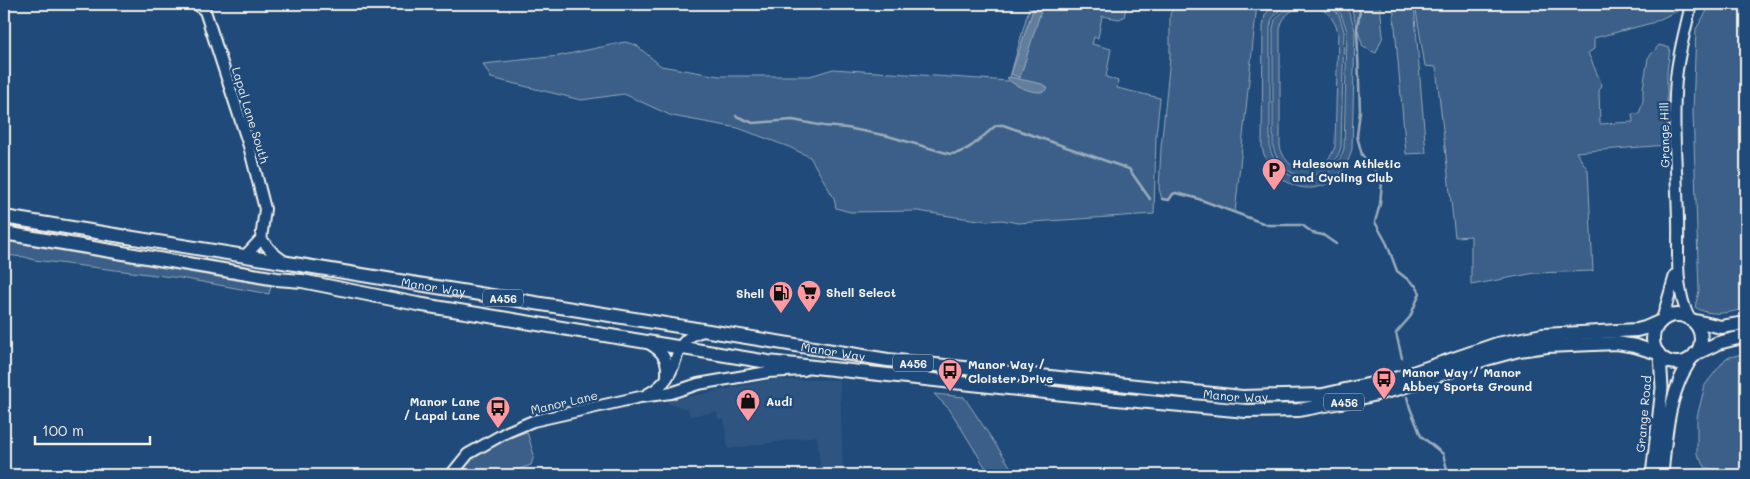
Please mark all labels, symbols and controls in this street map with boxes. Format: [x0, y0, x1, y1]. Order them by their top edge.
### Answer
street label: Lapal Lane South [229, 65, 273, 165]
street label: Grange Hill [1655, 102, 1673, 168]
place label: Halesown Athletic and Cycling Club [1292, 155, 1401, 185]
parking icon: Halesown Athletic and Cycling Club [1261, 157, 1287, 191]
street label: Manor Way [400, 273, 467, 300]
supermarket icon: Shell Select [796, 279, 822, 313]
fuel station icon: Shell [768, 280, 794, 314]
place label: Shell Select [826, 284, 896, 300]
place label: Shell [736, 285, 764, 301]
road number: A456 [483, 290, 523, 306]
street label: Manor Way [800, 338, 867, 364]
road number: A456 [893, 354, 933, 372]
place label: Manor Way / Cloister Drive [968, 356, 1053, 386]
bus stop icon: Manor Way / Cloister Drive [937, 358, 963, 392]
place label: Manor Way / Manor Abbey Sports Ground [1402, 364, 1532, 394]
bus stop icon: Manor Way / Manor Abbey Sports Ground [1371, 366, 1397, 400]
street label: Grange Road [1632, 374, 1654, 453]
street label: Manor Way [1202, 385, 1268, 405]
street label: Manor Lane [529, 386, 599, 418]
shop icon: Audi [735, 388, 761, 422]
place label: Manor Lane / Lapal Lane [403, 393, 480, 423]
place label: Audi [766, 393, 793, 409]
road number: A456 [1324, 394, 1364, 411]
bus stop icon: Manor Lane / Lapal Lane [485, 395, 511, 429]
scale bar [35, 414, 150, 446]
text: 100 m [42, 420, 84, 440]

